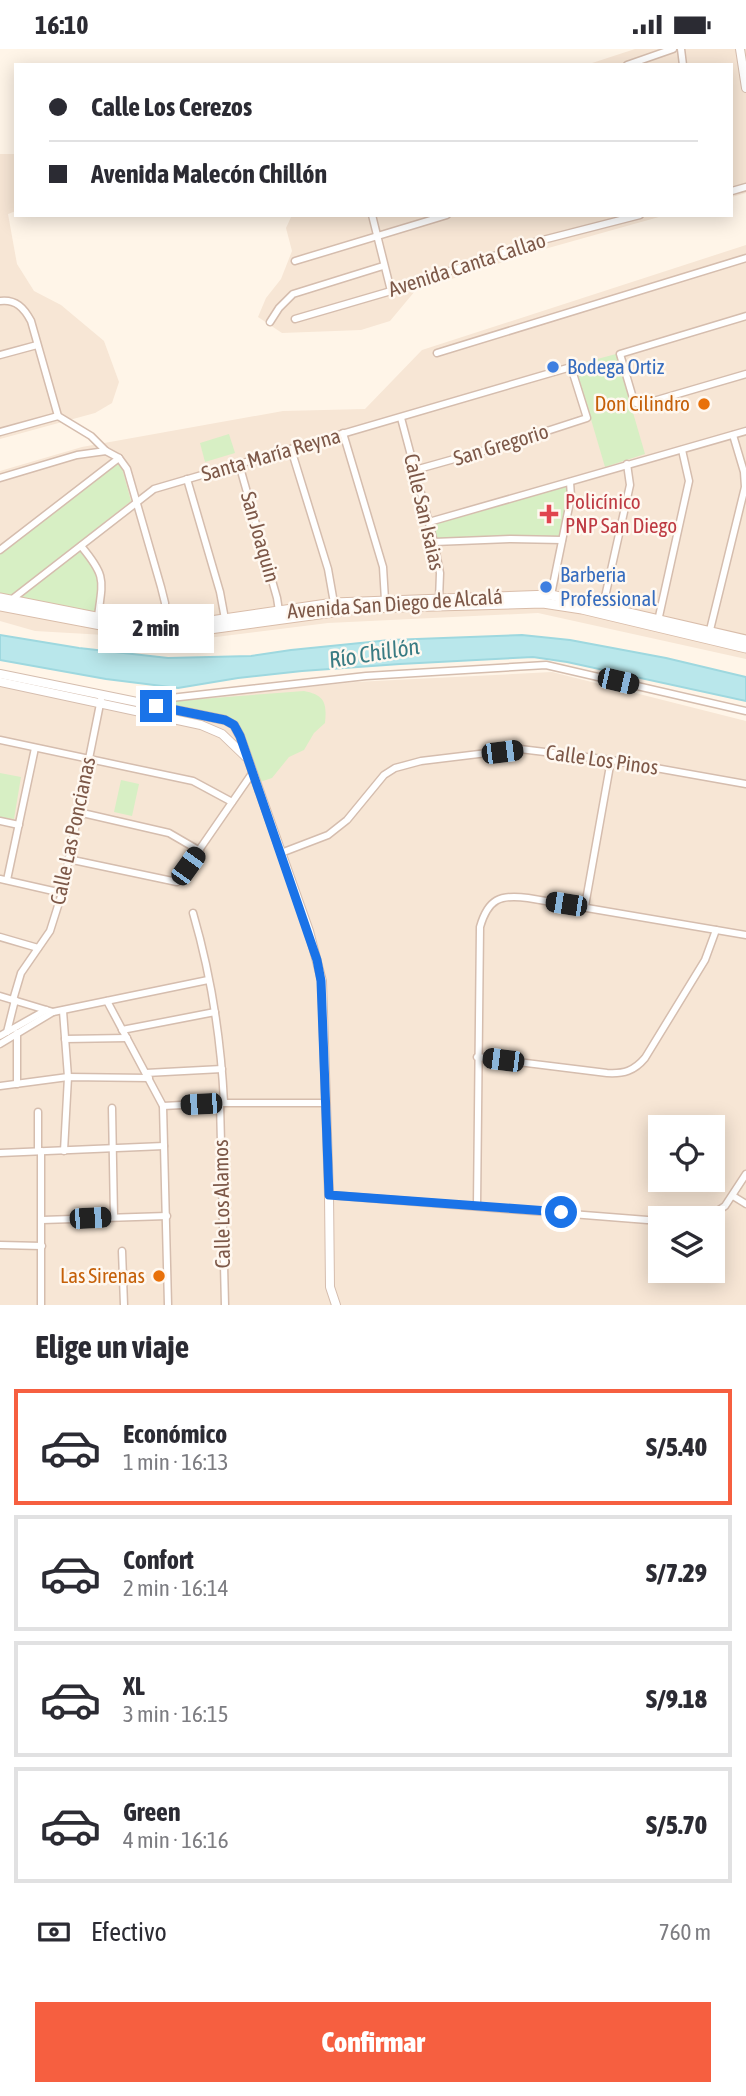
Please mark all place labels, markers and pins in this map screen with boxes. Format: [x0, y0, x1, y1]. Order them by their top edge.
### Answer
place label: Bodega Ortiz [567, 354, 665, 378]
marker: Bodega Ortiz [545, 359, 561, 375]
place label: Don Cilindro [594, 391, 690, 415]
marker: Don Cilindro [696, 396, 712, 412]
place label: Policínico PNP San Diego [565, 489, 677, 537]
marker: Policínico PNP San Diego [539, 504, 559, 524]
place label: Barberia Professional [560, 562, 657, 610]
marker: Barberia Professional [538, 579, 554, 595]
place label: Las Sirenas [60, 1263, 145, 1287]
marker: Las Sirenas [151, 1268, 167, 1284]

